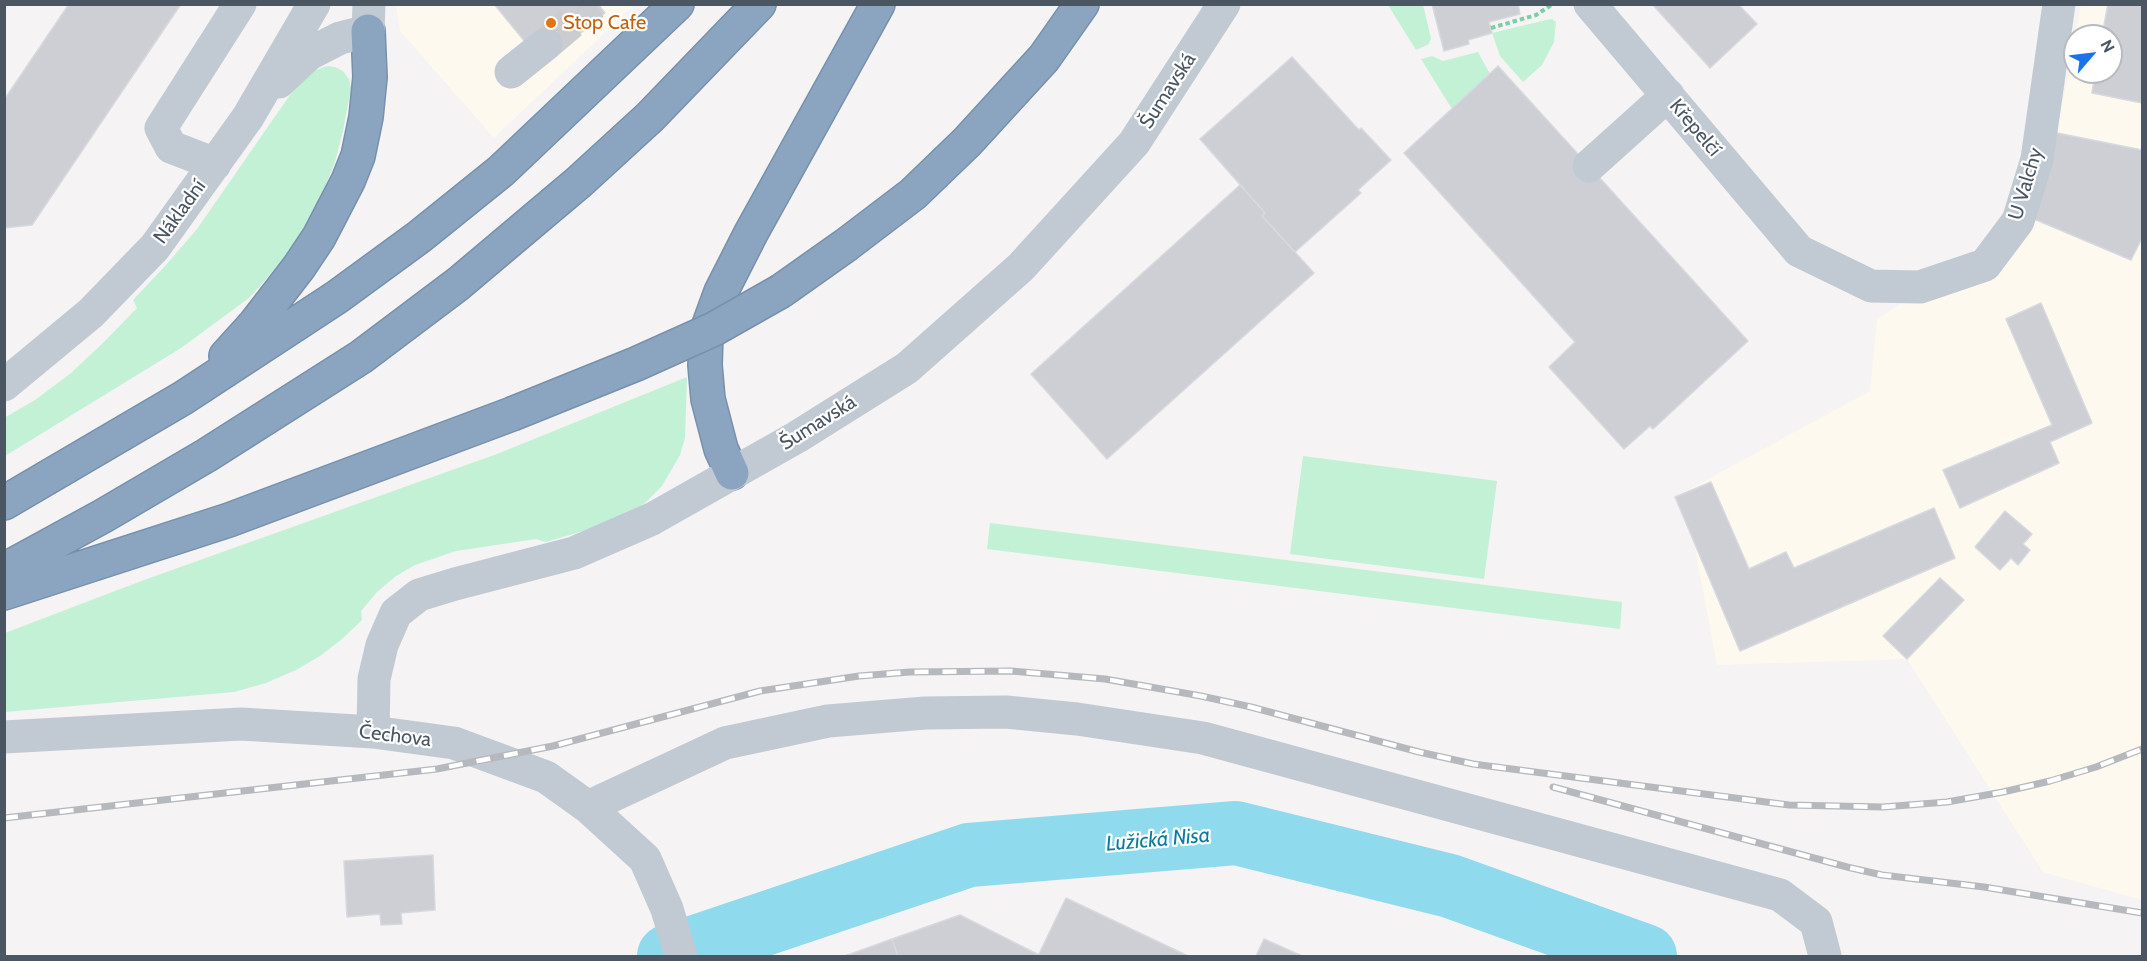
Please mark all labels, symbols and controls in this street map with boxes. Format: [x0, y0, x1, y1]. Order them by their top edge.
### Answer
place label: Stop Cafe [563, 11, 646, 35]
marker: Stop Cafe [544, 16, 558, 30]
north arrow [2063, 24, 2123, 84]
text: N [2097, 37, 2119, 56]
street label: Šumavská [1135, 49, 1201, 133]
street label: Křepelčí [1664, 95, 1726, 161]
street label: U Valchy [2004, 145, 2048, 223]
street label: Nákladní [149, 175, 211, 249]
street label: Šumavská [775, 390, 861, 456]
street label: Čechova [357, 720, 433, 752]
water label: Lužická Nisa [1105, 823, 1211, 857]

